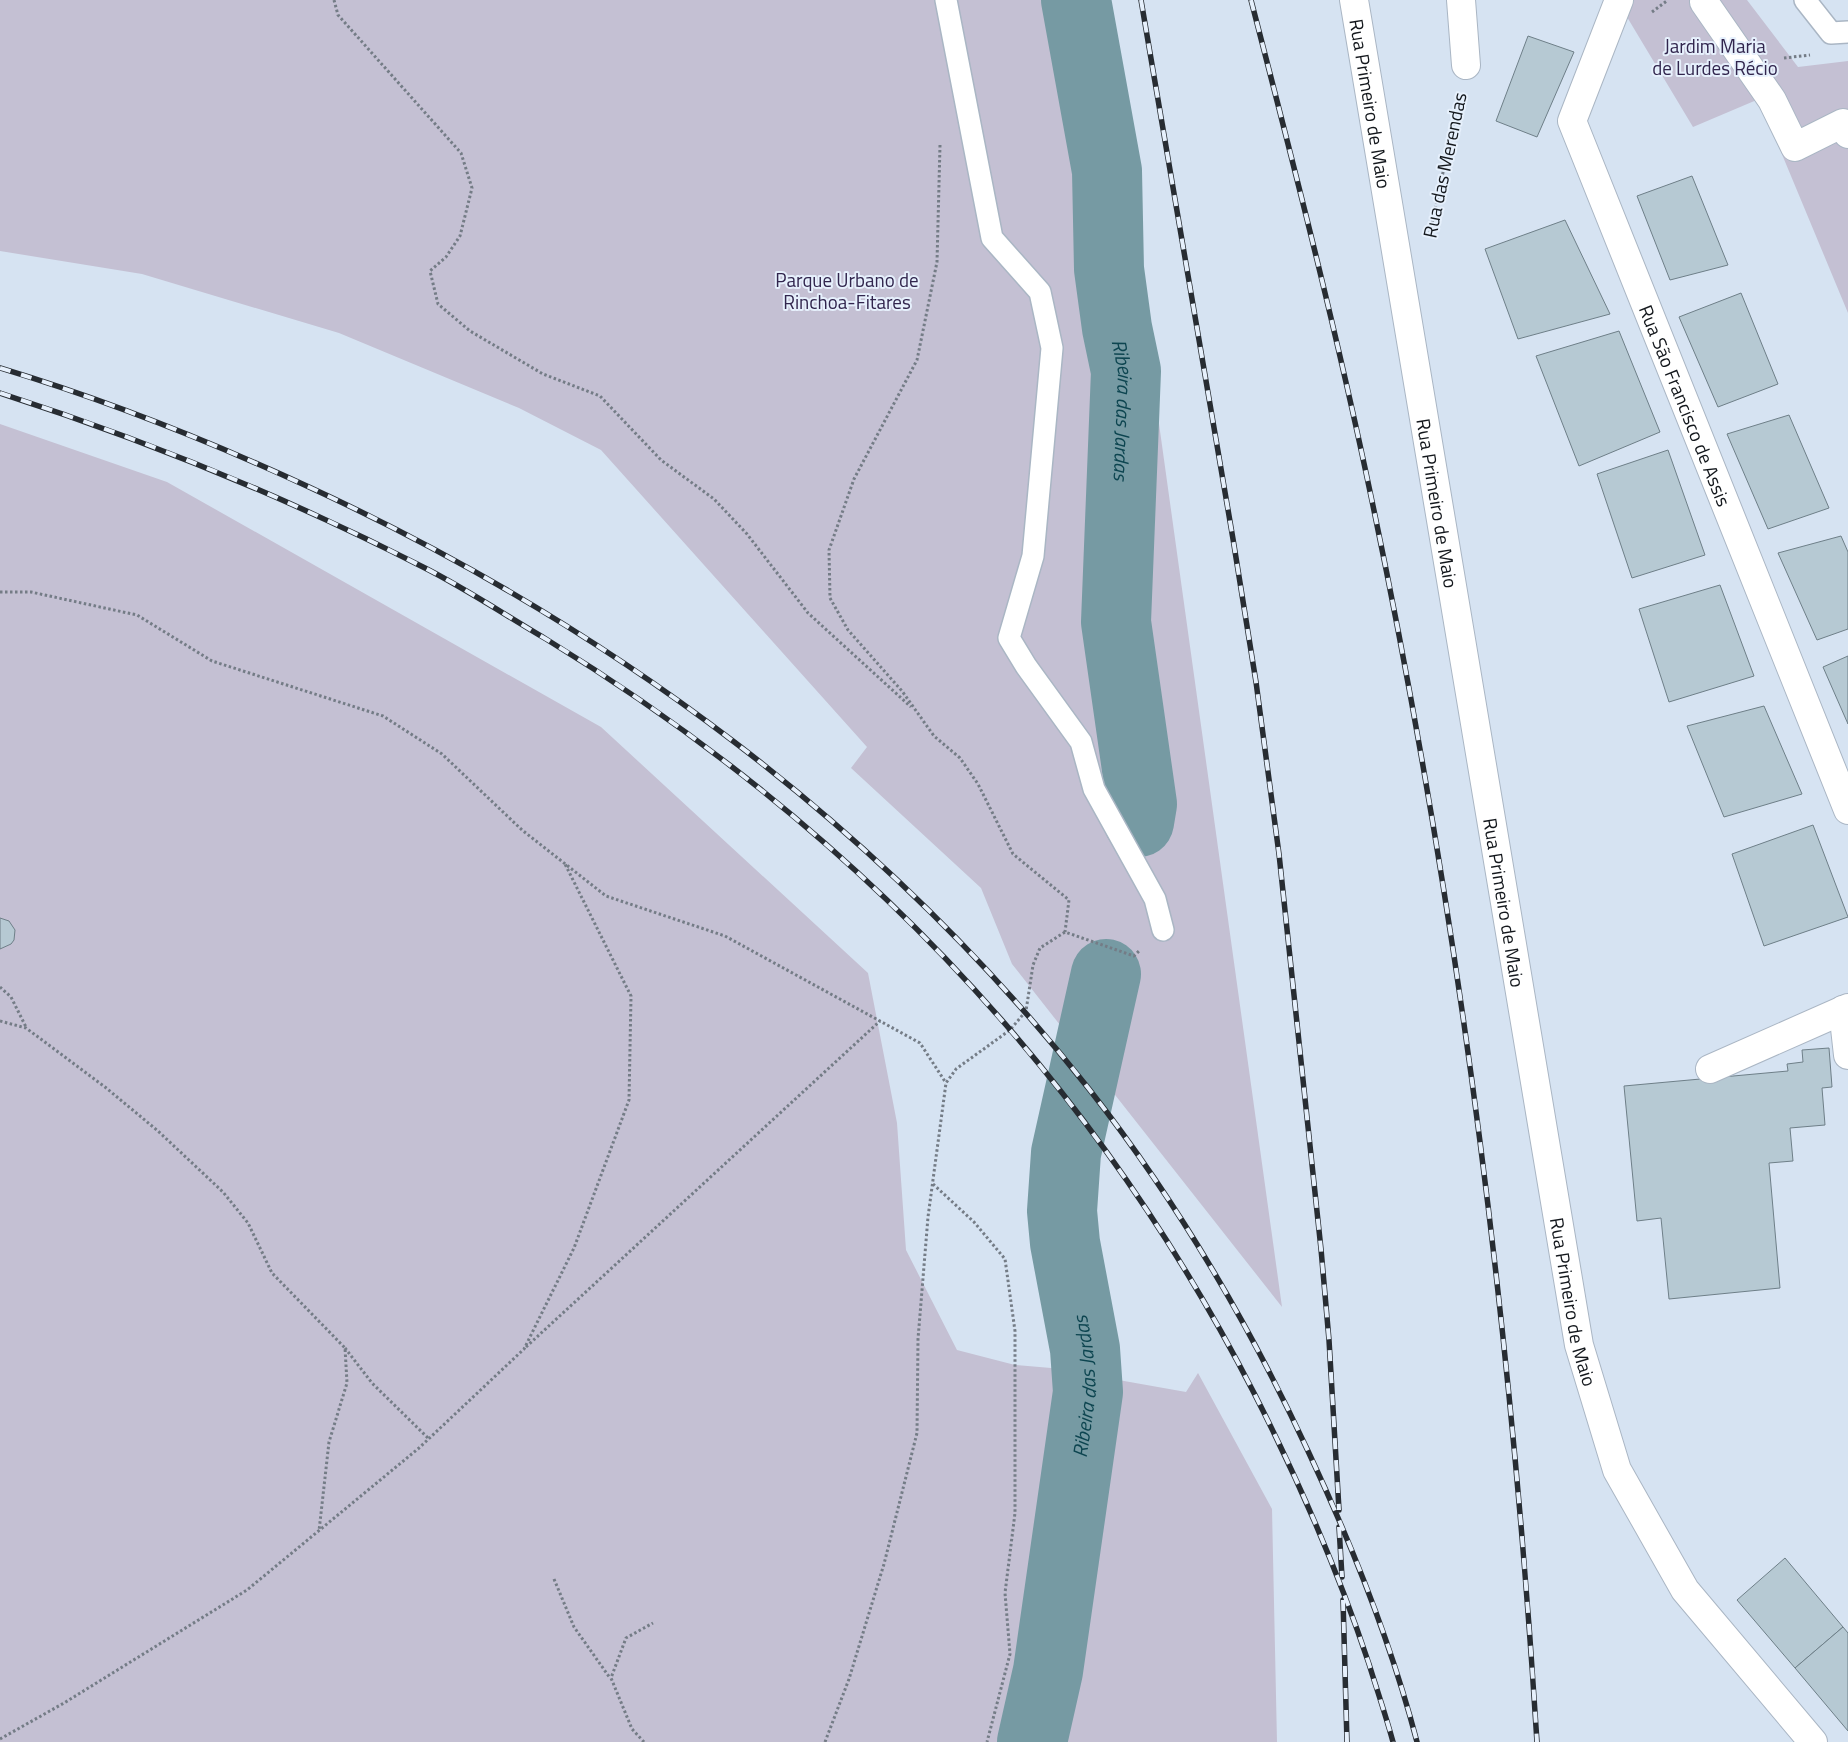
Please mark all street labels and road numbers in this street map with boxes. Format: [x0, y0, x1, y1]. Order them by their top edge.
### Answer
street label: Rua Primeiro de Maio [1343, 17, 1400, 190]
street label: Rua das Merendas [1414, 89, 1474, 240]
street label: Rua São Francisco de Assis [1632, 300, 1739, 511]
street label: Rua Primeiro de Maio [1410, 416, 1467, 590]
street label: Rua Primeiro de Maio [1477, 816, 1533, 989]
street label: Rua Primeiro de Maio [1543, 1215, 1605, 1389]

